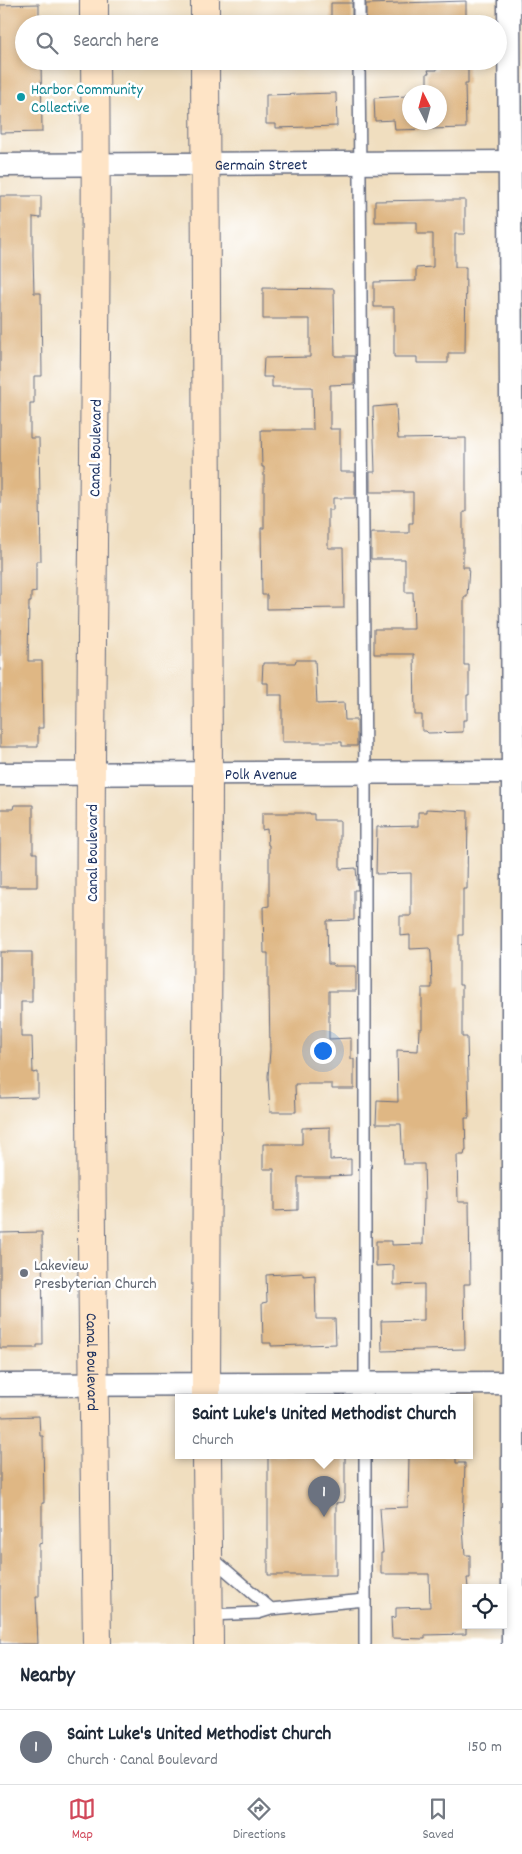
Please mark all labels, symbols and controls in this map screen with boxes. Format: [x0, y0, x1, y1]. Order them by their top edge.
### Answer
search box [15, 15, 507, 70]
icon: search [33, 29, 61, 57]
text: Search here [73, 29, 159, 56]
place label: Harbor Community Collective [31, 79, 143, 120]
north arrow [402, 85, 447, 130]
marker: Harbor Community Collective [15, 91, 27, 103]
street label: Germain Street [215, 154, 307, 178]
street label: Canal Boulevard [84, 399, 109, 497]
street label: Polk Avenue [225, 764, 297, 787]
street label: Canal Boulevard [82, 804, 105, 902]
your location [310, 1038, 336, 1064]
place label: Lakeview Presbyterian Church [34, 1255, 157, 1296]
marker: Lakeview Presbyterian Church [18, 1267, 30, 1279]
street label: Canal Boulevard [79, 1313, 103, 1411]
popup [175, 1394, 473, 1459]
text: Saint Luke's United Methodist Church [192, 1402, 456, 1429]
text: Church [192, 1429, 234, 1452]
pin: 1 [308, 1476, 340, 1517]
map controls [462, 1584, 507, 1629]
button: locate [462, 1584, 507, 1629]
text: Nearby [20, 1662, 75, 1692]
text: Saint Luke's United Methodist Church [67, 1722, 331, 1749]
text: 1 [34, 1736, 38, 1759]
text: 150 m [468, 1736, 502, 1759]
text: Church · Canal Boulevard [67, 1749, 218, 1772]
tab: Map [68, 1795, 96, 1845]
tab: Directions [233, 1795, 286, 1845]
tab: Saved [422, 1795, 454, 1845]

